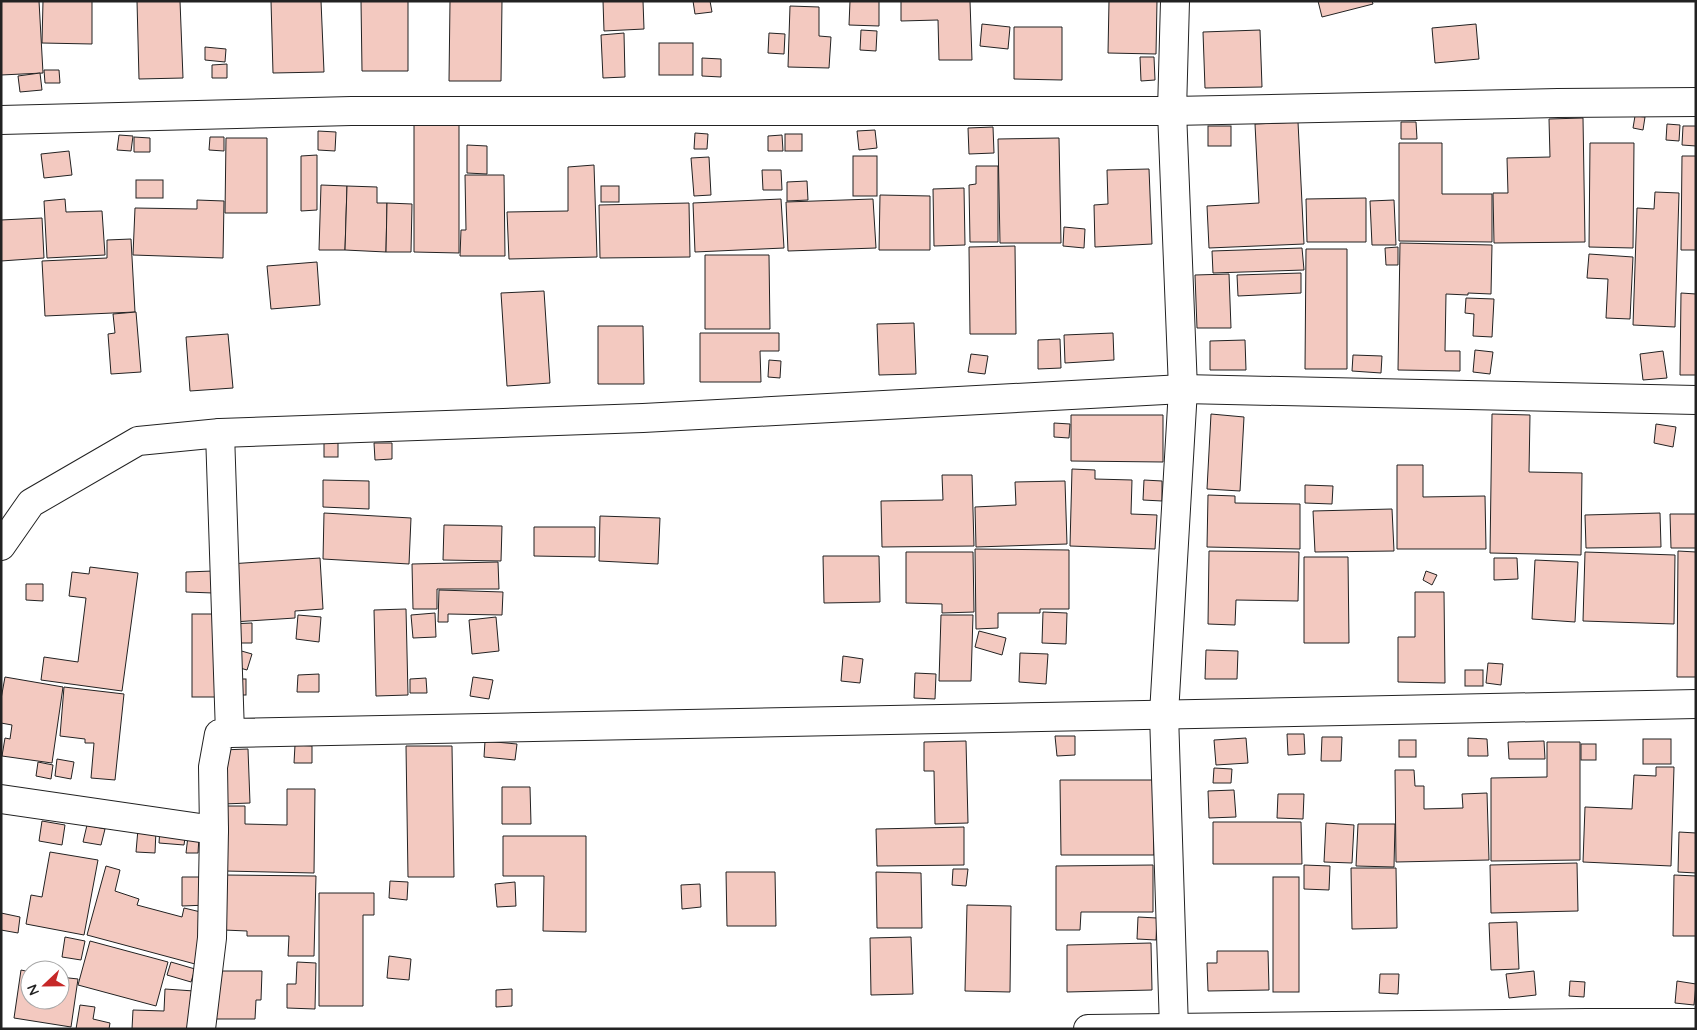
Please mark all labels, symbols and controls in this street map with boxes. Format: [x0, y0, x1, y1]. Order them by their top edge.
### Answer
north arrow [20, 960, 70, 1010]
text: N [23, 982, 43, 998]

